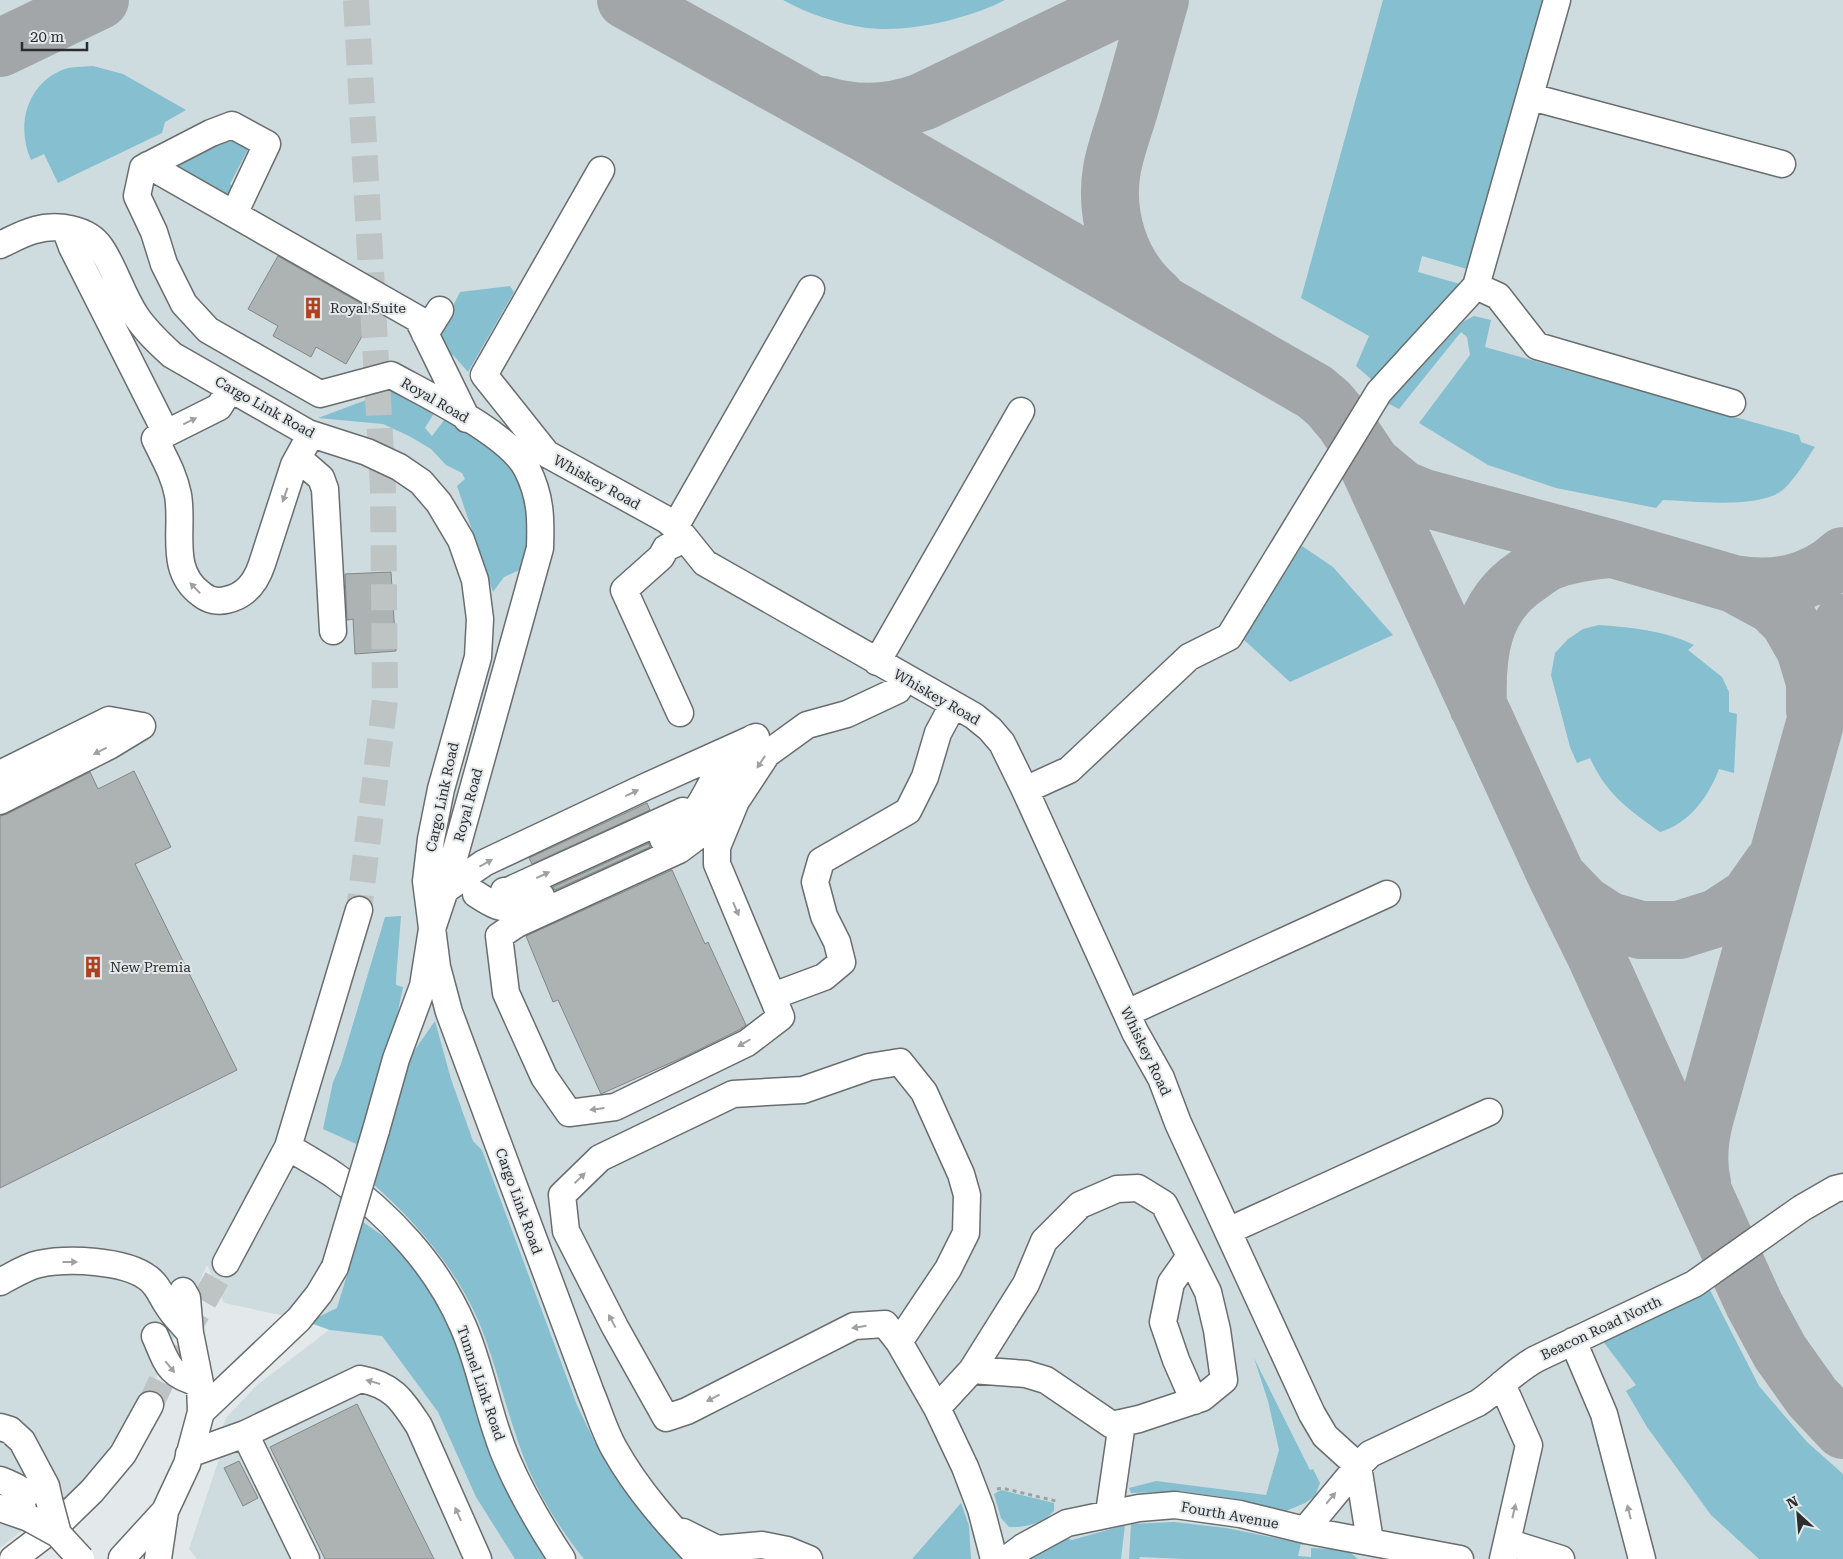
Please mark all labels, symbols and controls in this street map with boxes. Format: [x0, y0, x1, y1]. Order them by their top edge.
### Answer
scale bar [22, 20, 88, 52]
text: 20 m [30, 28, 65, 46]
building icon: Royal Suite [300, 295, 326, 321]
place label: Royal Suite [330, 300, 406, 316]
street label: Cargo Link Road [212, 373, 318, 441]
street label: Royal Road [398, 374, 472, 426]
one-way arrow [183, 417, 197, 425]
street label: Whiskey Road [551, 452, 643, 512]
one-way arrow [281, 488, 289, 503]
one-way arrow [189, 582, 201, 594]
street label: Whiskey Road [891, 666, 983, 728]
street label: Cargo Link Road [423, 741, 461, 853]
one-way arrow [93, 747, 107, 755]
one-way arrow [757, 755, 766, 769]
street label: Royal Road [450, 766, 486, 844]
one-way arrow [625, 788, 639, 796]
one-way arrow [479, 858, 492, 867]
one-way arrow [536, 871, 550, 879]
one-way arrow [733, 902, 741, 916]
building icon: New Premia [80, 954, 106, 980]
place label: New Premia [110, 959, 191, 975]
street label: Whiskey Road [1118, 1004, 1174, 1098]
one-way arrow [738, 1039, 751, 1048]
one-way arrow [588, 1105, 604, 1113]
street label: Cargo Link Road [492, 1146, 546, 1256]
one-way arrow [574, 1172, 586, 1184]
one-way arrow [62, 1258, 78, 1266]
street label: Beacon Road North [1538, 1293, 1664, 1363]
one-way arrow [608, 1314, 616, 1328]
one-way arrow [850, 1323, 866, 1331]
street label: Tunnel Link Road [454, 1324, 508, 1442]
one-way arrow [165, 1361, 175, 1374]
one-way arrow [365, 1378, 380, 1386]
one-way arrow [706, 1394, 721, 1402]
north arrow [1773, 1489, 1823, 1539]
one-way arrow [1326, 1492, 1337, 1505]
text: N [1784, 1493, 1801, 1512]
street label: Fourth Avenue [1180, 1499, 1280, 1532]
one-way arrow [1510, 1504, 1518, 1519]
one-way arrow [1625, 1504, 1633, 1519]
one-way arrow [453, 1507, 461, 1521]

